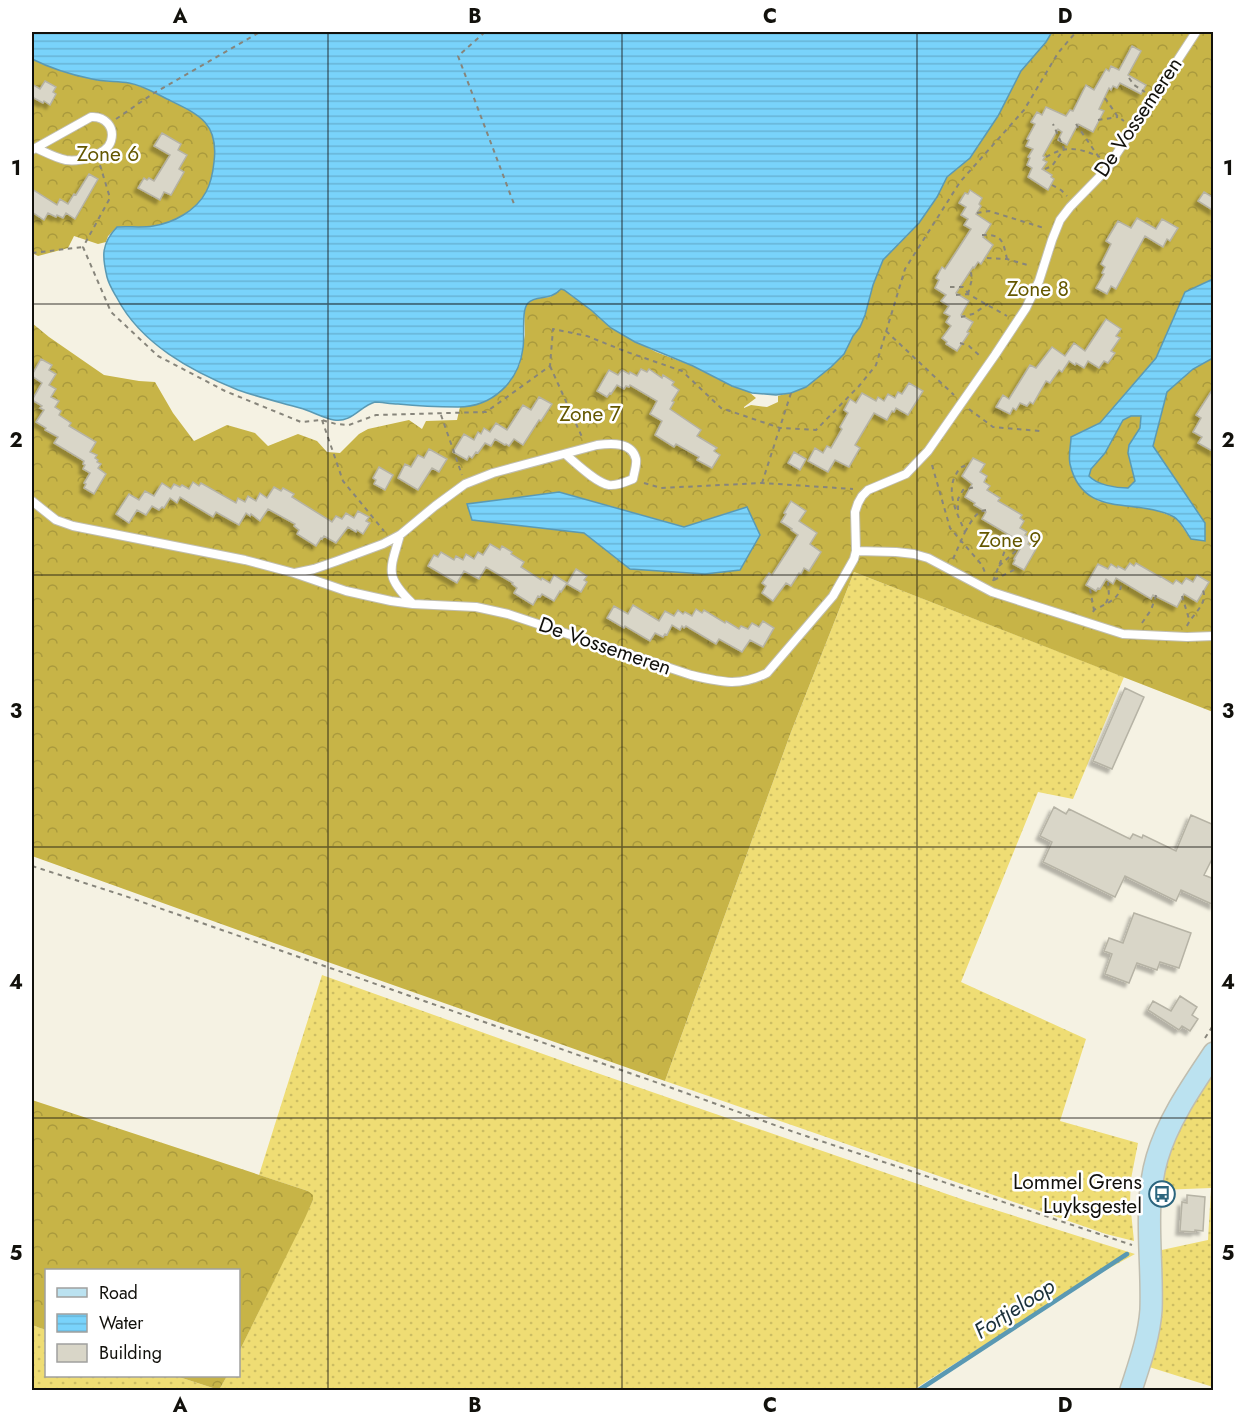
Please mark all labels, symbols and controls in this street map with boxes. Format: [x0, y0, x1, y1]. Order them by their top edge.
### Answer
text: A [172, 2, 188, 31]
text: B [468, 2, 482, 31]
text: C [763, 2, 777, 31]
text: D [1058, 2, 1072, 31]
street label: De Vossemeren [1087, 51, 1189, 183]
park label: Zone 6 [77, 139, 139, 169]
text: 1 [11, 154, 21, 183]
text: 1 [1223, 154, 1233, 183]
park label: Zone 8 [1007, 274, 1069, 304]
park label: Zone 7 [559, 399, 621, 429]
text: 2 [9, 426, 23, 455]
text: 2 [1221, 426, 1235, 455]
park label: Zone 9 [979, 525, 1041, 555]
street label: De Vossemeren [535, 609, 675, 683]
text: 3 [10, 697, 22, 726]
text: 3 [1222, 697, 1234, 726]
text: 4 [9, 968, 23, 997]
text: 4 [1221, 968, 1235, 997]
place label: Lommel Grens Luyksgestel [1013, 1167, 1142, 1221]
bus stop icon: Lommel Grens Luyksgestel [1147, 1179, 1177, 1209]
text: 5 [10, 1239, 23, 1268]
text: 5 [1222, 1239, 1235, 1268]
legend [45, 1269, 240, 1377]
water label: Fortjeloop [967, 1270, 1061, 1346]
text: Road [99, 1280, 138, 1306]
text: Water [99, 1310, 144, 1336]
text: Building [99, 1340, 162, 1366]
text: A [172, 1391, 188, 1420]
text: B [468, 1391, 482, 1420]
text: C [763, 1391, 777, 1420]
text: D [1058, 1391, 1072, 1420]

